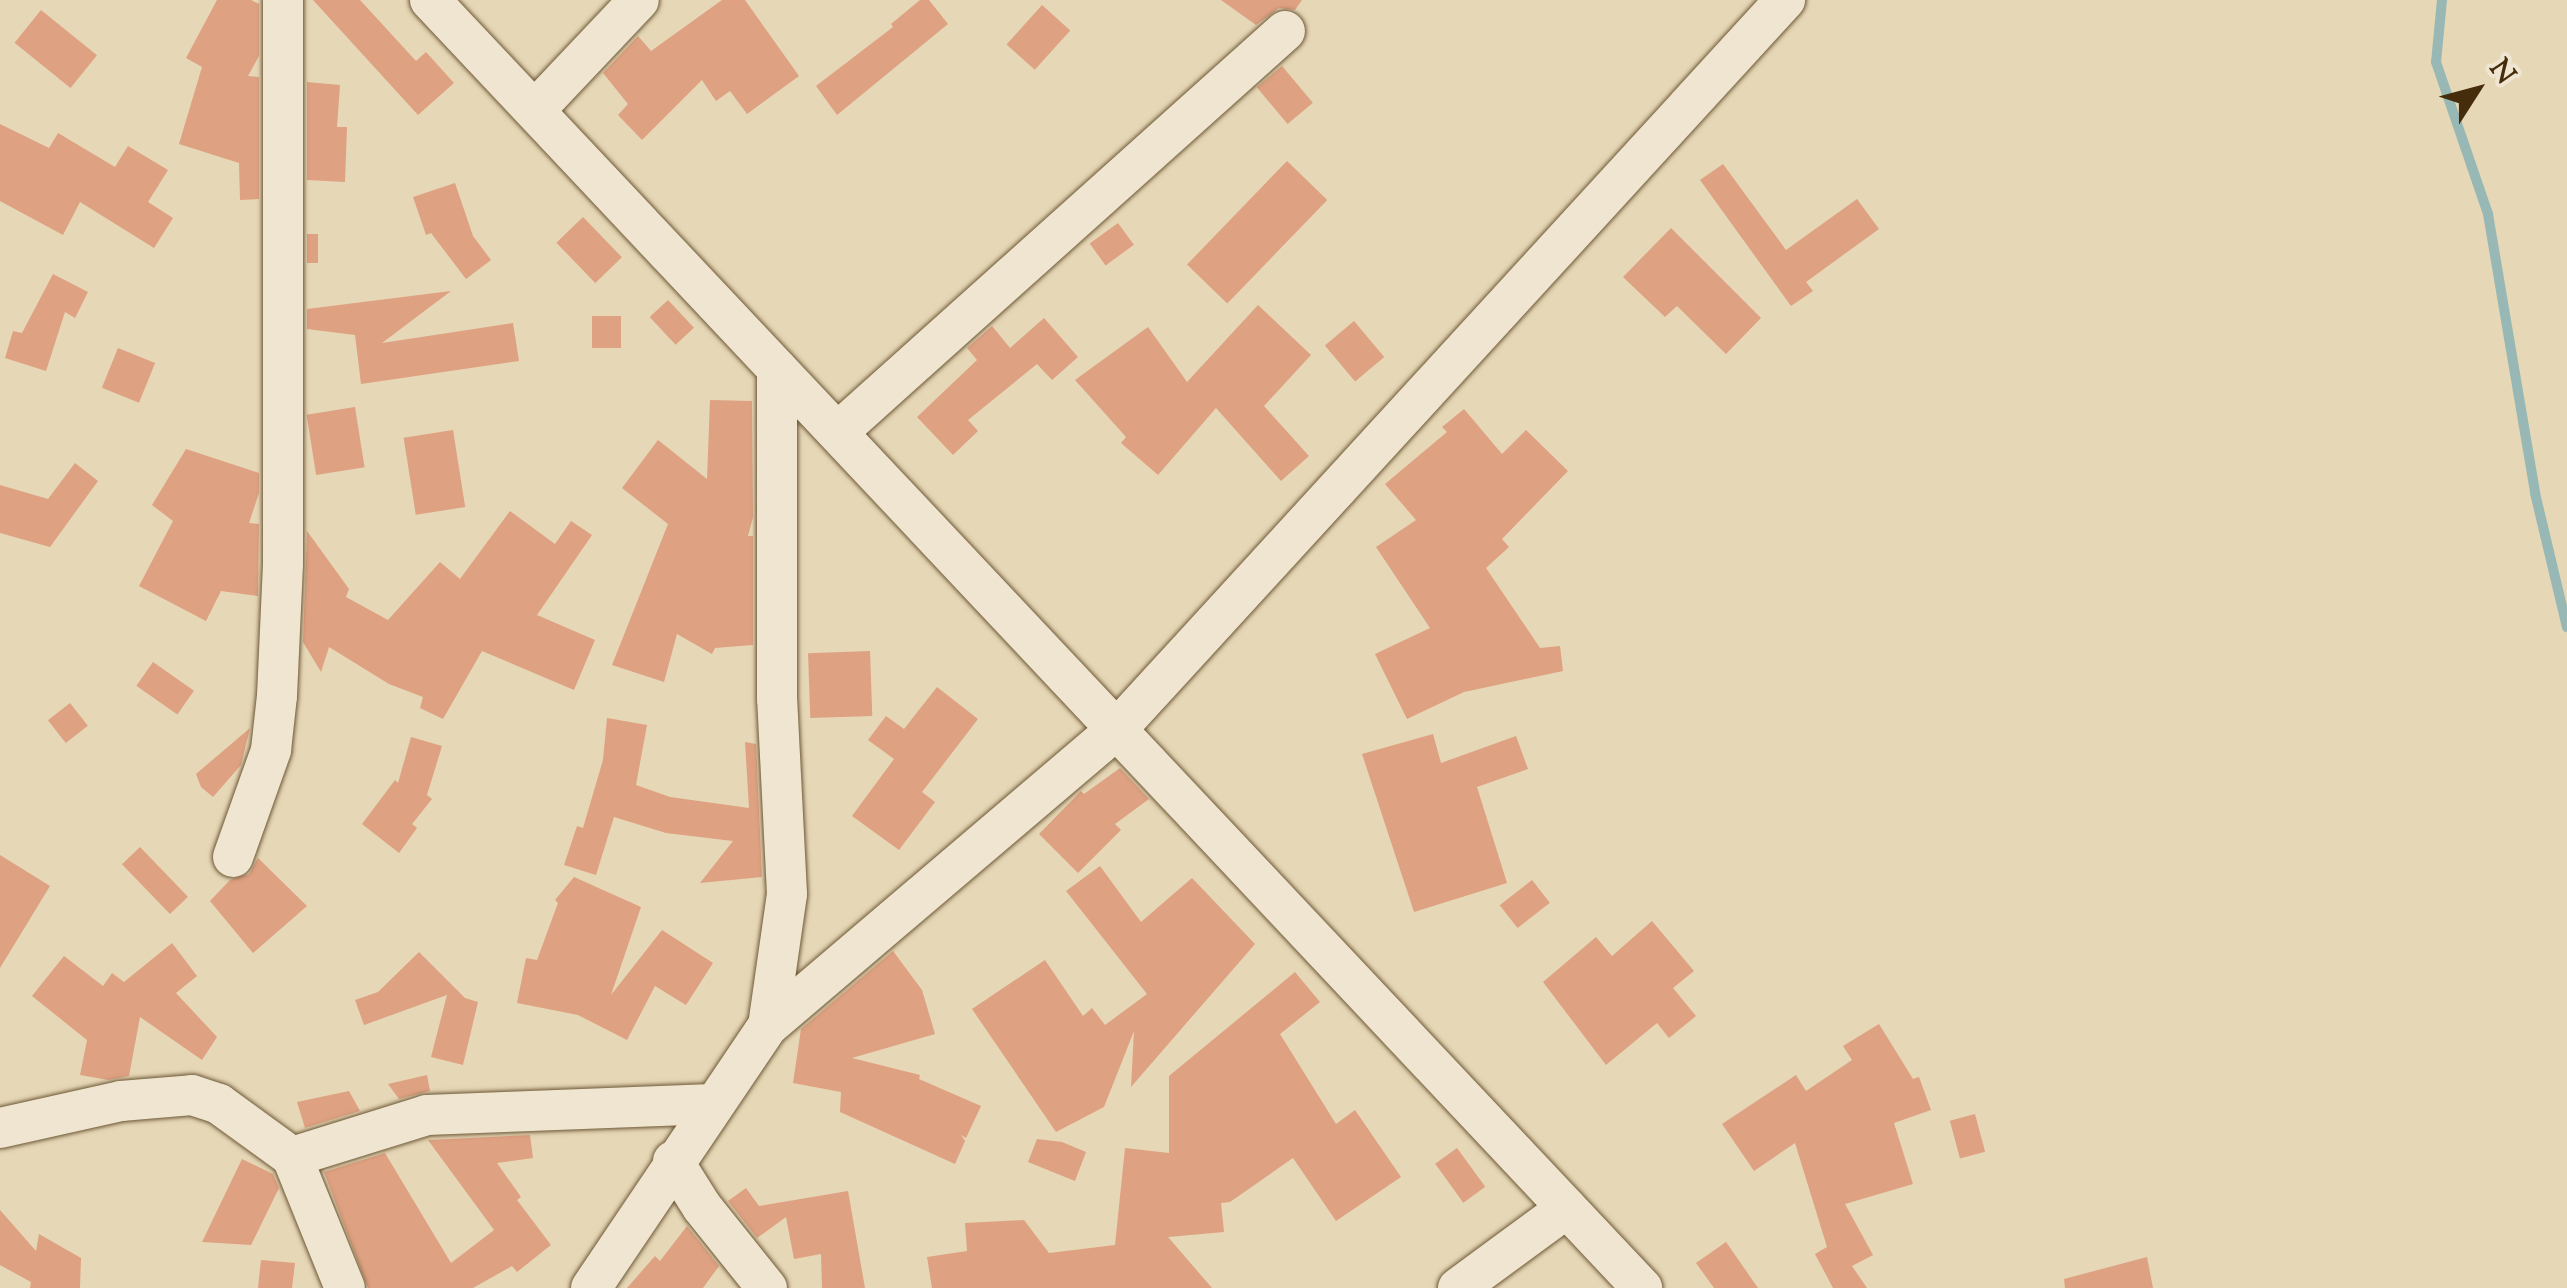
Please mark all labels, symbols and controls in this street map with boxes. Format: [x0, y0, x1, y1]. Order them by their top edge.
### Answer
north arrow [2427, 40, 2527, 140]
text: N [2479, 52, 2524, 93]

